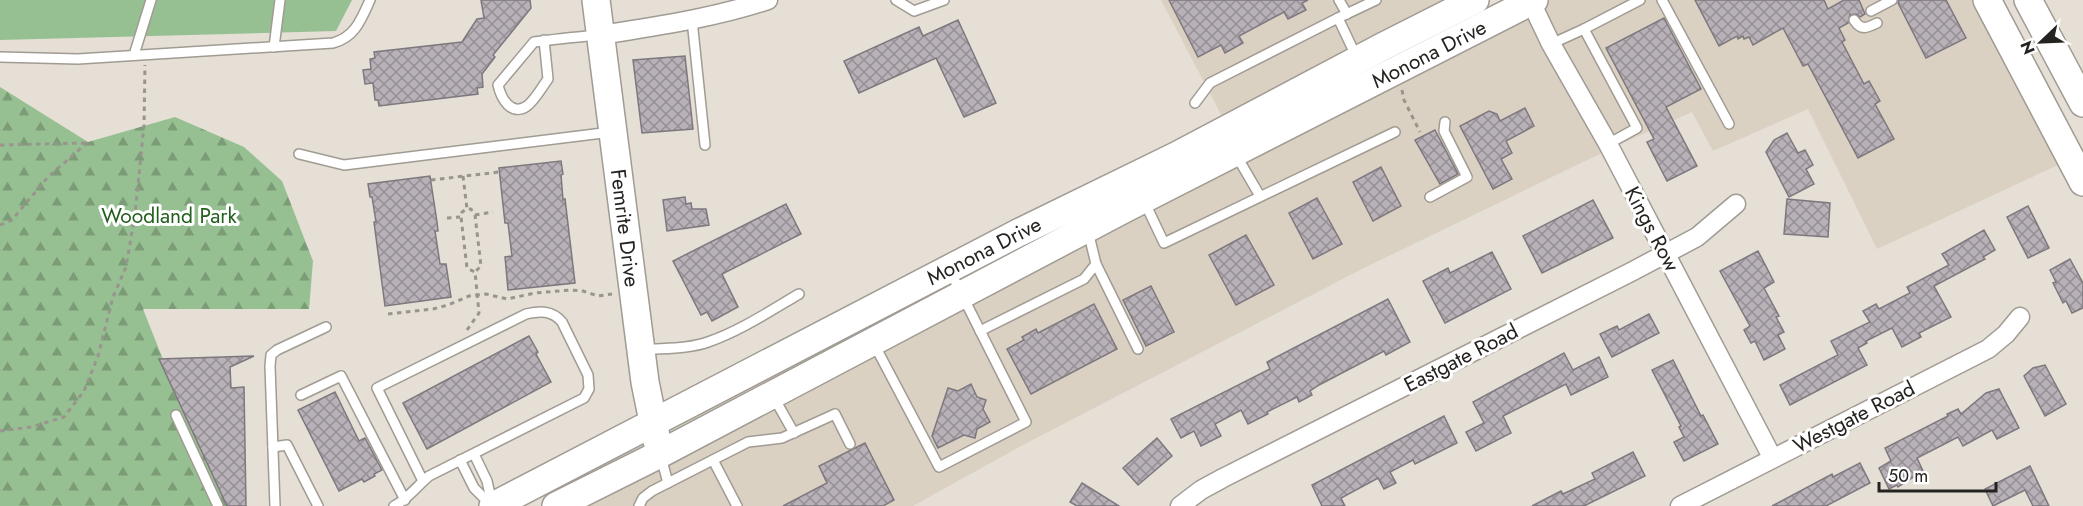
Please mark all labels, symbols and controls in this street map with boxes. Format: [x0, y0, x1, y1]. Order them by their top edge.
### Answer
street label: Monona Drive [1366, 12, 1492, 96]
north arrow [2011, 12, 2071, 72]
text: N [2015, 37, 2041, 58]
street label: Femrite Drive [603, 167, 647, 289]
street label: Kings Row [1617, 181, 1687, 277]
park label: Woodland Park [101, 201, 238, 231]
street label: Monona Drive [921, 209, 1047, 293]
street label: Eastgate Road [1399, 316, 1523, 400]
street label: Westgate Road [1788, 373, 1920, 461]
scale bar [1879, 455, 1996, 493]
text: 50 m [1888, 463, 1928, 489]

